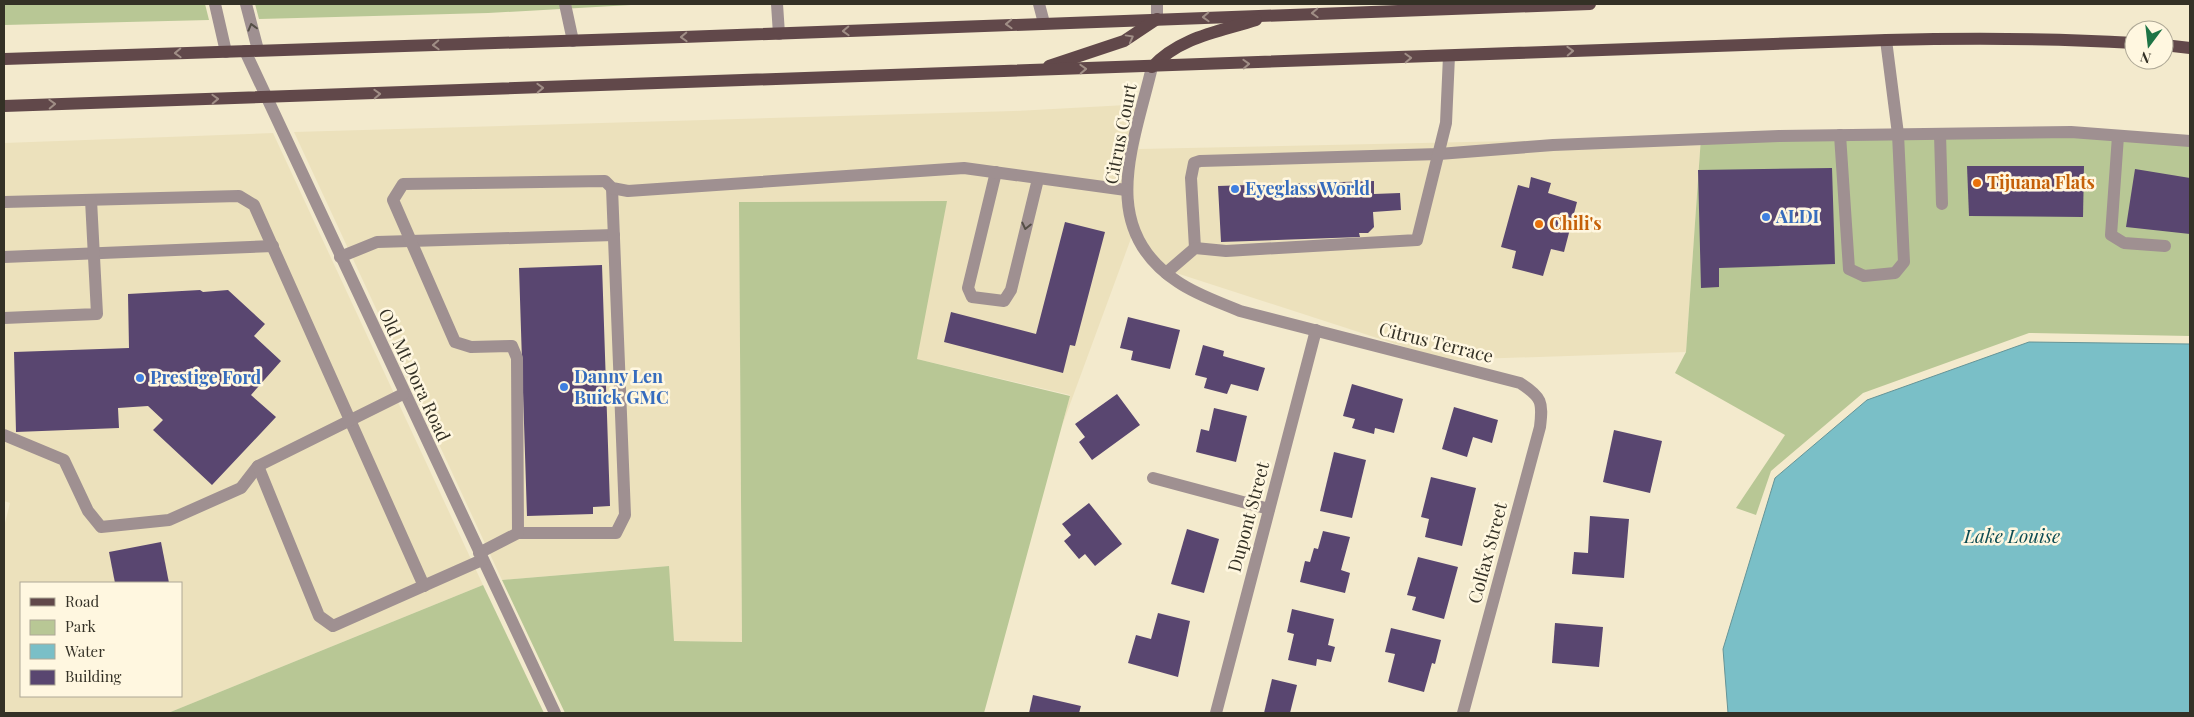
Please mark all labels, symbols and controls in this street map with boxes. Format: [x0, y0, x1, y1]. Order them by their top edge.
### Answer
one-way arrow [1311, 8, 1319, 19]
one-way arrow [1202, 12, 1210, 23]
one-way arrow [1004, 19, 1012, 30]
north arrow [2124, 20, 2174, 70]
one-way arrow [247, 23, 257, 31]
one-way arrow [842, 26, 850, 36]
one-way arrow [680, 32, 688, 43]
one-way arrow [1125, 34, 1134, 44]
one-way arrow [432, 40, 440, 50]
one-way arrow [1567, 46, 1575, 57]
one-way arrow [174, 48, 182, 59]
text: N [2138, 48, 2153, 69]
one-way arrow [1404, 52, 1412, 63]
one-way arrow [1242, 58, 1250, 69]
one-way arrow [1079, 64, 1087, 75]
street label: Citrus Court [1098, 81, 1142, 186]
one-way arrow [536, 83, 544, 93]
one-way arrow [374, 88, 382, 99]
one-way arrow [212, 94, 219, 104]
one-way arrow [49, 99, 57, 110]
place label: Tijuana Flats [1987, 170, 2095, 194]
place label: Eyeglass World [1245, 176, 1370, 200]
marker: Tijuana Flats [1971, 177, 1983, 189]
marker: Eyeglass World [1229, 183, 1241, 195]
place label: ALDI [1775, 204, 1819, 228]
place label: Chili's [1549, 211, 1601, 235]
marker: ALDI [1760, 211, 1772, 223]
marker: Chili's [1533, 218, 1545, 230]
one-way arrow [1021, 222, 1032, 231]
street label: Old Mt Dora Road [374, 304, 456, 446]
street label: Citrus Terrace [1377, 316, 1496, 368]
place label: Danny Len Buick GMC [574, 364, 669, 409]
place label: Prestige Ford [150, 365, 262, 389]
marker: Prestige Ford [134, 372, 146, 384]
marker: Danny Len Buick GMC [558, 381, 570, 393]
street label: Dupont Street [1222, 458, 1274, 575]
street label: Colfax Street [1462, 499, 1512, 606]
water label: Lake Louise [1963, 522, 2060, 548]
legend [20, 582, 182, 697]
text: Road [65, 591, 99, 611]
text: Park [65, 616, 97, 636]
text: Water [64, 641, 105, 661]
text: Building [65, 666, 122, 686]

